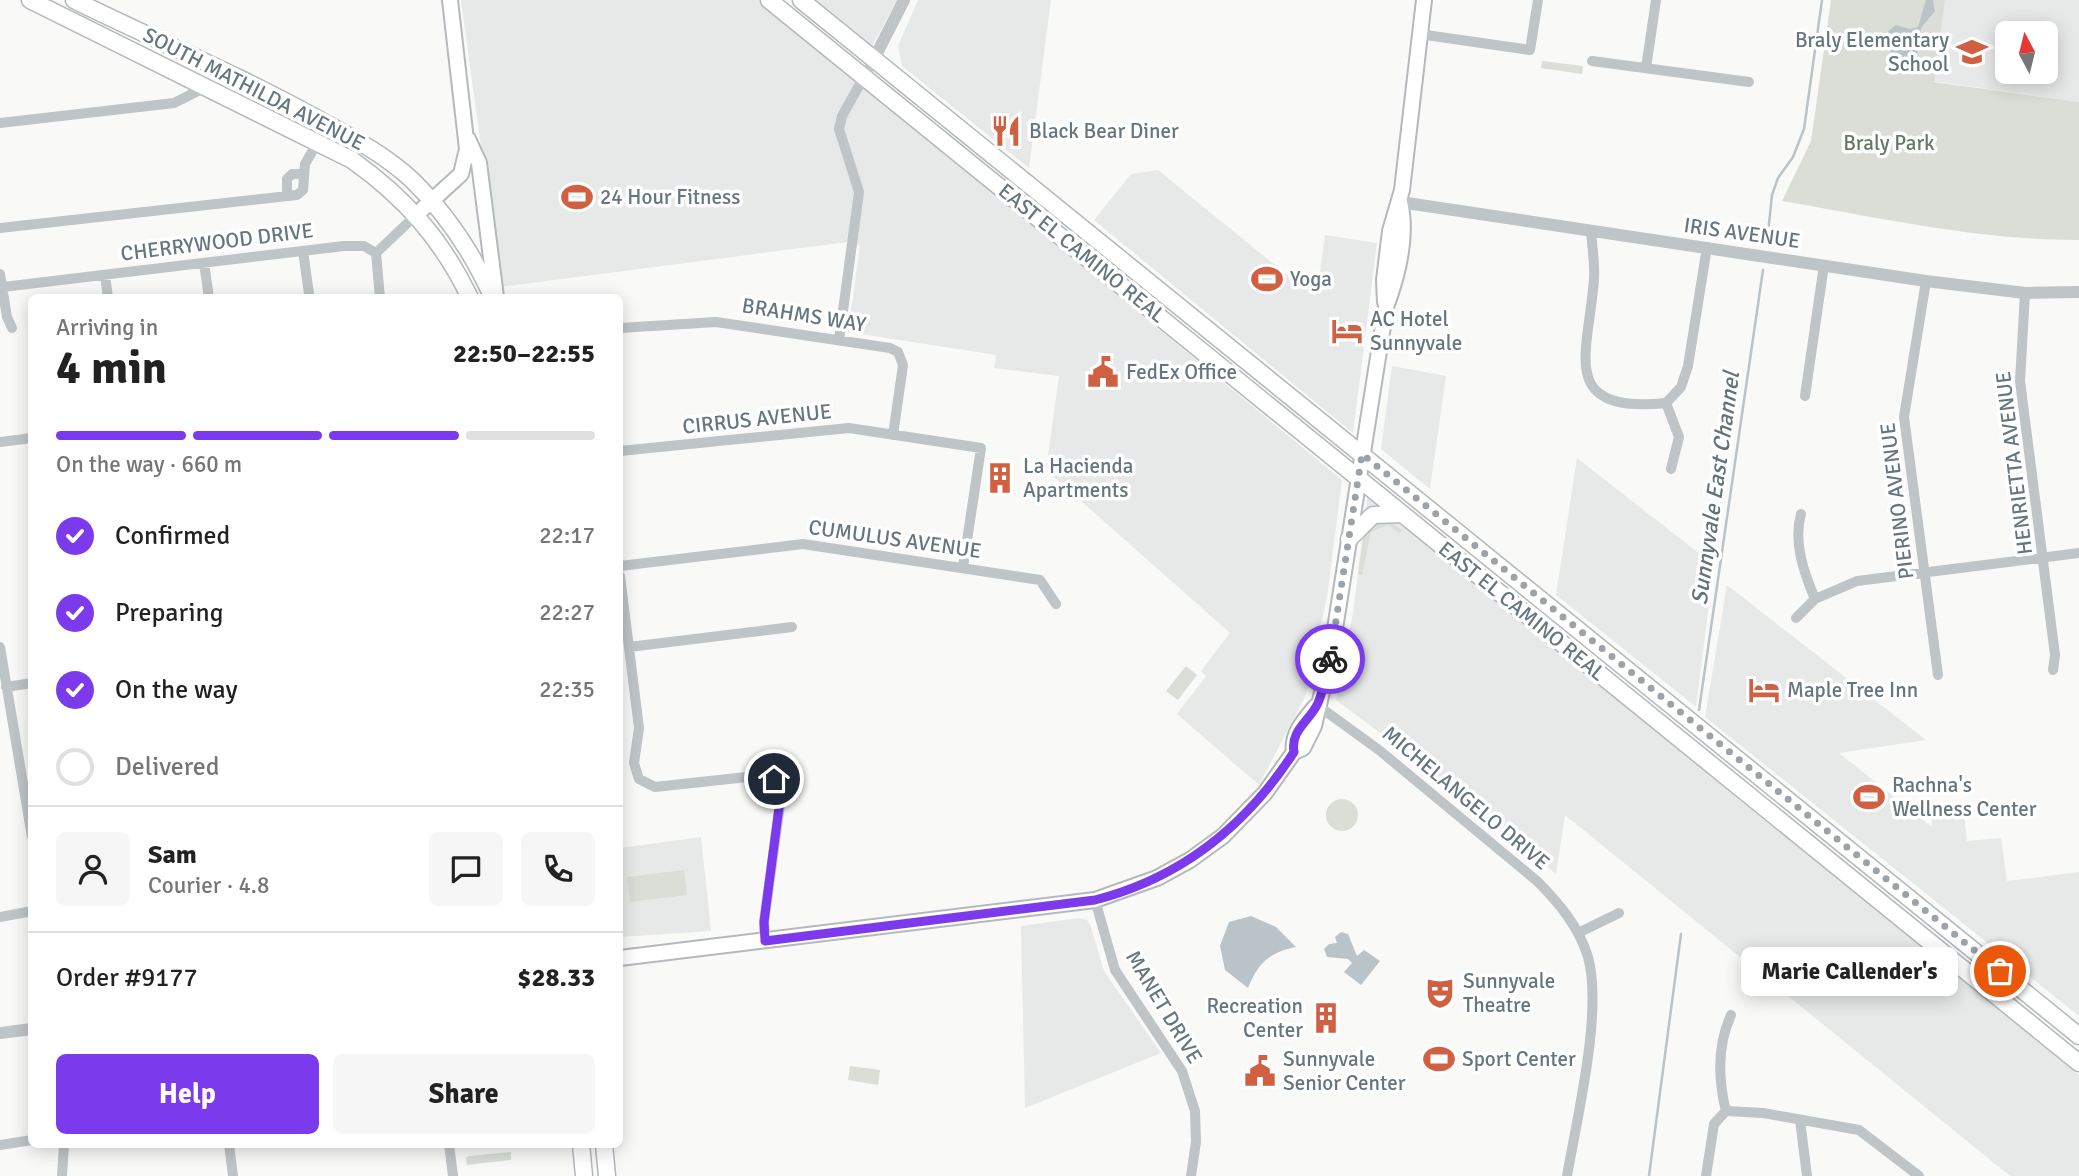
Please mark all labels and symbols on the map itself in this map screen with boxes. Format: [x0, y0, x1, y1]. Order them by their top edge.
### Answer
north arrow [1995, 21, 2058, 84]
street label: SOUTH MATHILDA AVENUE [139, 22, 369, 156]
place label: Braly Elementary School [1795, 27, 1949, 77]
school or university icon: Braly Elementary School [1955, 35, 1989, 69]
restaurant icon: Black Bear Diner [989, 114, 1023, 148]
place label: Black Bear Diner [1029, 118, 1179, 144]
park label: Braly Park [1843, 130, 1935, 156]
street label: EAST EL CAMINO REAL [993, 178, 1171, 329]
sports icon: 24 Hour Fitness [560, 180, 594, 214]
place label: 24 Hour Fitness [600, 184, 740, 210]
street label: IRIS AVENUE [1682, 212, 1802, 254]
street label: CHERRYWOOD DRIVE [119, 217, 315, 267]
sports icon: Yoga [1250, 262, 1284, 296]
place label: Yoga [1290, 266, 1332, 292]
street label: BRAHMS WAY [740, 292, 868, 338]
place label: AC Hotel Sunnyvale [1370, 306, 1462, 356]
hotel icon: AC Hotel Sunnyvale [1330, 314, 1364, 348]
public building icon: FedEx Office [1086, 355, 1120, 389]
place label: FedEx Office [1126, 359, 1237, 385]
water label: Sunnyvale East Channel [1685, 367, 1747, 606]
street label: HENRIETTA AVENUE [1990, 370, 2038, 556]
street label: CIRRUS AVENUE [681, 398, 833, 440]
street label: PIERINO AVENUE [1875, 421, 1919, 581]
place label: La Hacienda Apartments [1023, 453, 1133, 503]
building icon: La Hacienda Apartments [983, 461, 1017, 495]
street label: CUMULUS AVENUE [807, 514, 983, 564]
street label: EAST EL CAMINO REAL [1433, 536, 1611, 687]
courier [1295, 624, 1365, 694]
hotel icon: Maple Tree Inn [1747, 673, 1781, 707]
place label: Maple Tree Inn [1787, 677, 1918, 703]
street label: MICHELANGELO DRIVE [1377, 720, 1555, 876]
pin [744, 749, 804, 809]
place label: Rachna's Wellness Center [1892, 772, 2037, 822]
sports icon: Rachna's Wellness Center [1852, 780, 1886, 814]
pin [1970, 941, 2030, 1001]
street label: MANET DRIVE [1120, 946, 1208, 1068]
callout: Marie Callender's [1741, 946, 1958, 996]
place label: Sunnyvale Theatre [1463, 968, 1555, 1018]
theatre icon: Sunnyvale Theatre [1423, 976, 1457, 1010]
place label: Recreation Center [1206, 993, 1303, 1043]
building icon: Recreation Center [1309, 1001, 1343, 1035]
sports icon: Sport Center [1422, 1042, 1456, 1076]
place label: Sunnyvale Senior Center [1283, 1046, 1406, 1096]
place label: Sport Center [1462, 1046, 1576, 1072]
public building icon: Sunnyvale Senior Center [1243, 1054, 1277, 1088]

